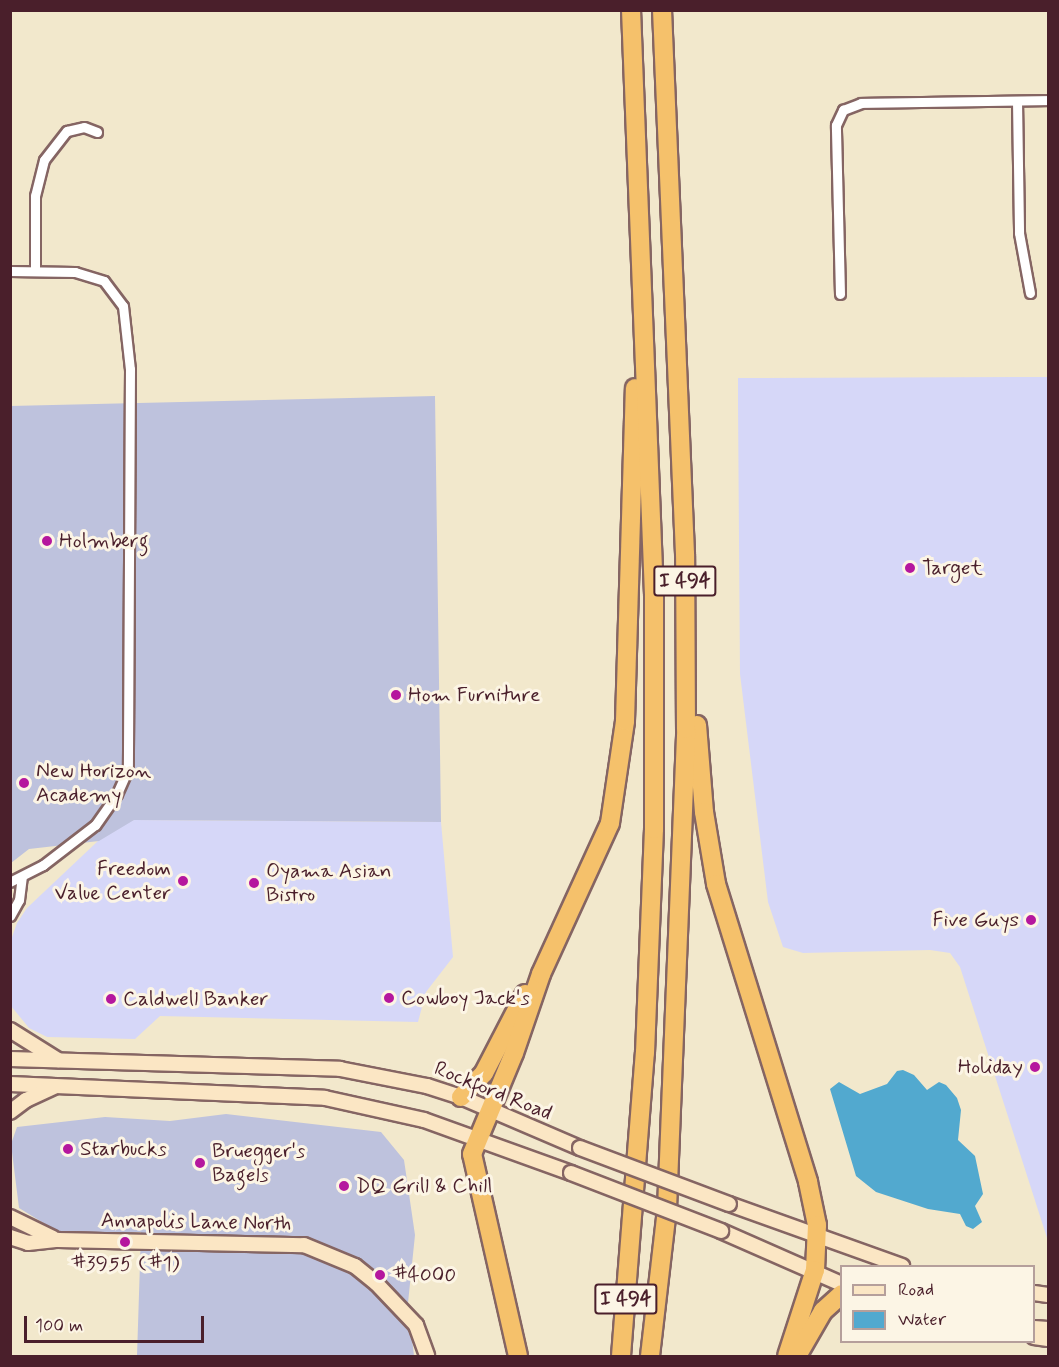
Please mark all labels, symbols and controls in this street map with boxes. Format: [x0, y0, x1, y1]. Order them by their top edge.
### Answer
place label: Holmberg [59, 528, 149, 554]
marker: Holmberg [40, 534, 54, 548]
place label: Target [922, 555, 983, 581]
marker: Target [903, 561, 917, 575]
road number: I 494 [652, 564, 718, 598]
place label: Hom Furniture [408, 682, 547, 708]
marker: Hom Furniture [389, 688, 403, 702]
place label: New Horizon Academy [36, 758, 145, 808]
marker: New Horizon Academy [17, 776, 31, 790]
place label: Freedom Value Center [54, 856, 171, 906]
place label: Oyama Asian Bistro [266, 858, 391, 908]
marker: Freedom Value Center [176, 874, 190, 888]
marker: Oyama Asian Bistro [247, 876, 261, 890]
place label: Five Guys [936, 907, 1019, 933]
marker: Five Guys [1024, 913, 1038, 927]
place label: Cowboy Jack's [401, 985, 531, 1011]
place label: Caldwell Banker [123, 986, 268, 1012]
marker: Cowboy Jack's [382, 991, 396, 1005]
marker: Caldwell Banker [104, 992, 118, 1006]
place label: Holiday [958, 1054, 1023, 1080]
street label: Rockford Road [431, 1056, 555, 1126]
marker: Holiday [1028, 1060, 1042, 1074]
place label: Starbucks [80, 1136, 167, 1162]
place label: Bruegger's Bagels [212, 1138, 305, 1188]
marker: Starbucks [61, 1142, 75, 1156]
marker: Bruegger's Bagels [193, 1156, 207, 1170]
place label: DQ Grill & Chill [356, 1173, 492, 1199]
marker: DQ Grill & Chill [337, 1179, 351, 1193]
street label: Annapolis Lane North [101, 1208, 291, 1236]
marker: #3955 (#1) [118, 1235, 132, 1249]
place label: #3955 (#1) [71, 1251, 179, 1277]
place label: #4000 [392, 1262, 456, 1288]
legend [840, 1265, 1035, 1343]
marker: #4000 [373, 1268, 387, 1282]
text: Road [898, 1278, 934, 1302]
road number: I 494 [593, 1282, 659, 1316]
scale bar [27, 1304, 207, 1342]
text: Water [898, 1308, 946, 1332]
text: 100 m [35, 1314, 83, 1338]

